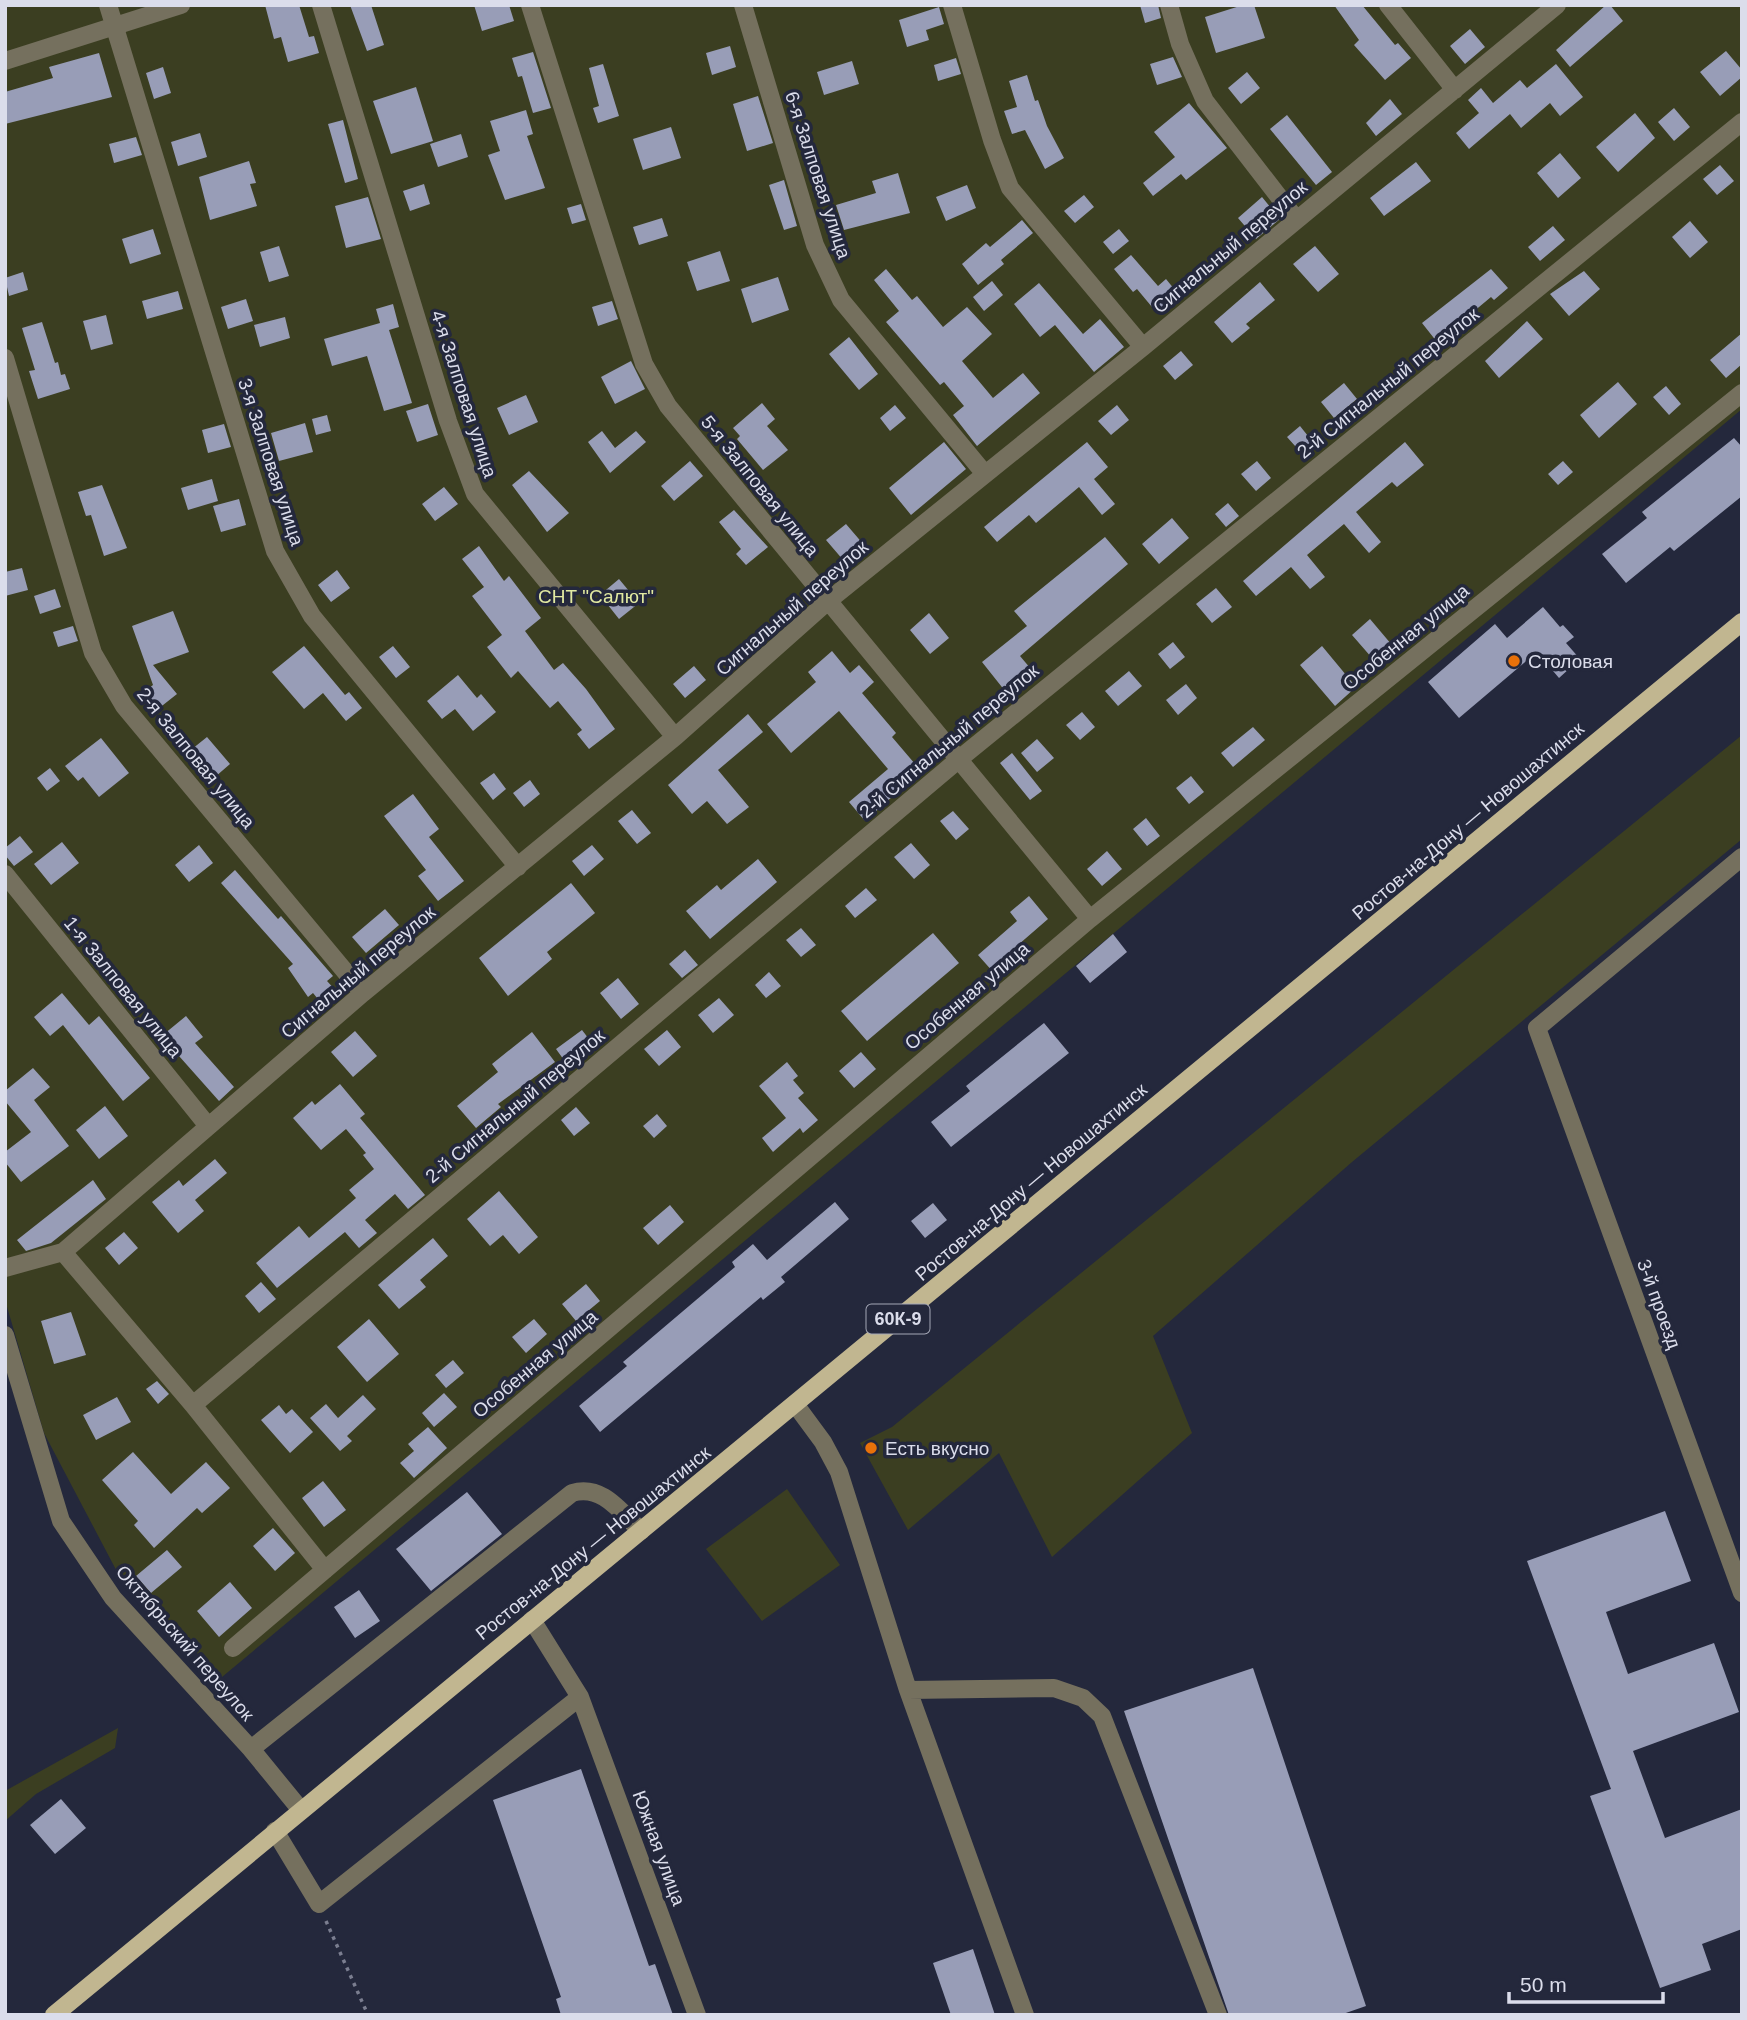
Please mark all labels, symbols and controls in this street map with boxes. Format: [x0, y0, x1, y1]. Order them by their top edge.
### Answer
street label: 6-я Залповая улица [781, 89, 855, 262]
street label: Сигнальный переулок [1149, 176, 1312, 318]
street label: 2-й Сигнальный переулок [1293, 303, 1483, 463]
street label: 4-я Залповая улица [427, 308, 501, 481]
street label: 3-я Залповая улица [234, 376, 308, 549]
street label: 5-я Залповая улица [697, 412, 823, 561]
street label: Сигнальный переулок [712, 536, 873, 680]
street label: Особенная улица [1339, 580, 1473, 694]
park label: СНТ "Салют" [538, 586, 654, 607]
place label: Столовая [1528, 651, 1613, 672]
marker: Столовая [1506, 653, 1522, 669]
street label: 2-й Сигнальный переулок [855, 660, 1043, 822]
street label: 2-я Залповая улица [133, 684, 259, 833]
street label: Ростов-на-Дону — Новошахтинск [1348, 718, 1588, 924]
street label: Сигнальный переулок [277, 901, 440, 1043]
street label: 1-я Залповая улица [60, 913, 186, 1062]
street label: Особенная улица [901, 938, 1034, 1054]
street label: 2-й Сигнальный переулок [421, 1025, 609, 1187]
street label: Ростов-на-Дону — Новошахтинск [911, 1079, 1151, 1285]
street label: 3-й проезд [1633, 1256, 1685, 1352]
road number: 60К-9 [866, 1304, 930, 1334]
street label: Особенная улица [469, 1306, 602, 1422]
place label: Есть вкусно [885, 1438, 989, 1459]
marker: Есть вкусно [863, 1440, 879, 1456]
street label: Ростов-на-Дону — Новошахтинск [472, 1441, 715, 1644]
street label: Октябрьский переулок [112, 1561, 259, 1726]
street label: Южная улица [628, 1788, 690, 1909]
scale bar [1509, 1960, 1663, 2004]
text: 50 m [1520, 1973, 1567, 1996]

